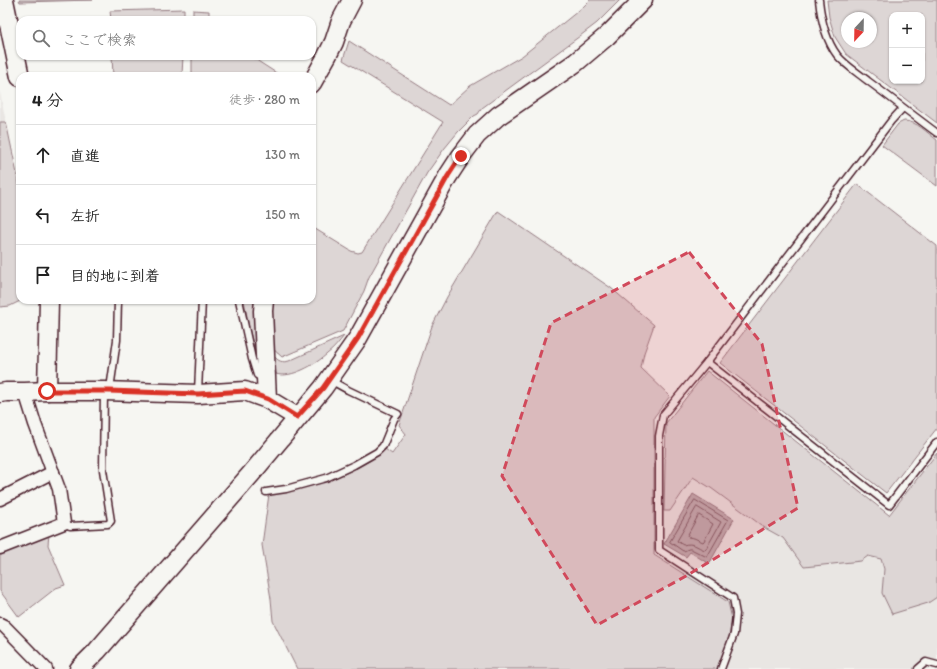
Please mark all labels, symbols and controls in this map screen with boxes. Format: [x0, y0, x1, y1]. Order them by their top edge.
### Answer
north arrow [841, 12, 877, 48]
map controls [889, 12, 925, 84]
button: + [889, 12, 925, 48]
search box [16, 16, 316, 60]
icon: search [30, 27, 52, 49]
text: ここで検索 [62, 31, 137, 49]
button: − [889, 48, 925, 84]
text: 4 分 [32, 90, 63, 110]
text: 徒歩 · 280 m [229, 92, 300, 107]
icon: ahead [32, 144, 54, 166]
text: 直進 [70, 147, 100, 165]
text: 130 m [265, 147, 300, 162]
route end [452, 147, 470, 165]
icon: left [32, 204, 54, 226]
text: 左折 [70, 207, 100, 225]
text: 150 m [265, 207, 300, 222]
icon: arrive [32, 264, 54, 286]
text: 目的地に到着 [70, 267, 160, 285]
route start [38, 382, 56, 400]

